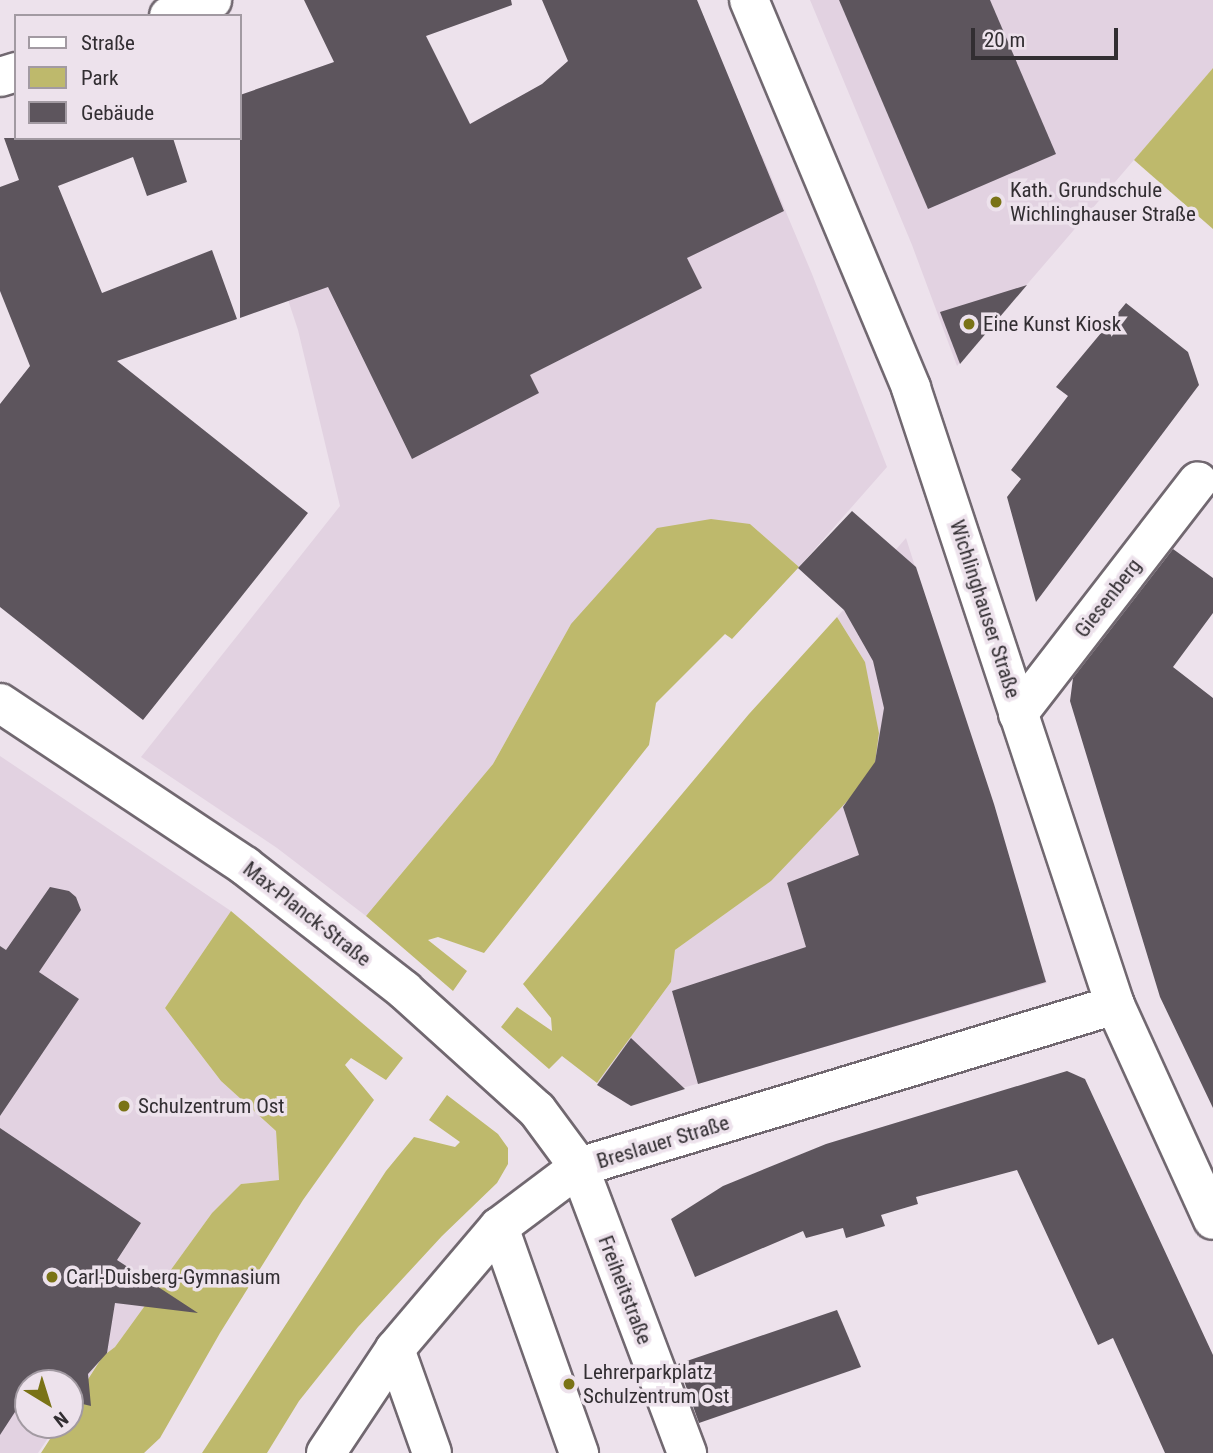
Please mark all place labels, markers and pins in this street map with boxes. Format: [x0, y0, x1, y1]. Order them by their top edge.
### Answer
place label: Kath. Grundschule Wichlinghauser Straße [1010, 177, 1196, 227]
marker: Kath. Grundschule Wichlinghauser Straße [988, 194, 1004, 210]
place label: Eine Kunst Kiosk [983, 311, 1121, 337]
marker: Eine Kunst Kiosk [961, 316, 977, 332]
place label: Schulzentrum Ost [138, 1093, 285, 1119]
marker: Schulzentrum Ost [116, 1098, 132, 1114]
place label: Carl-Duisberg-Gymnasium [66, 1264, 280, 1290]
marker: Carl-Duisberg-Gymnasium [44, 1269, 60, 1285]
place label: Lehrerparkplatz Schulzentrum Ost [583, 1359, 730, 1409]
marker: Lehrerparkplatz Schulzentrum Ost [561, 1376, 577, 1392]

